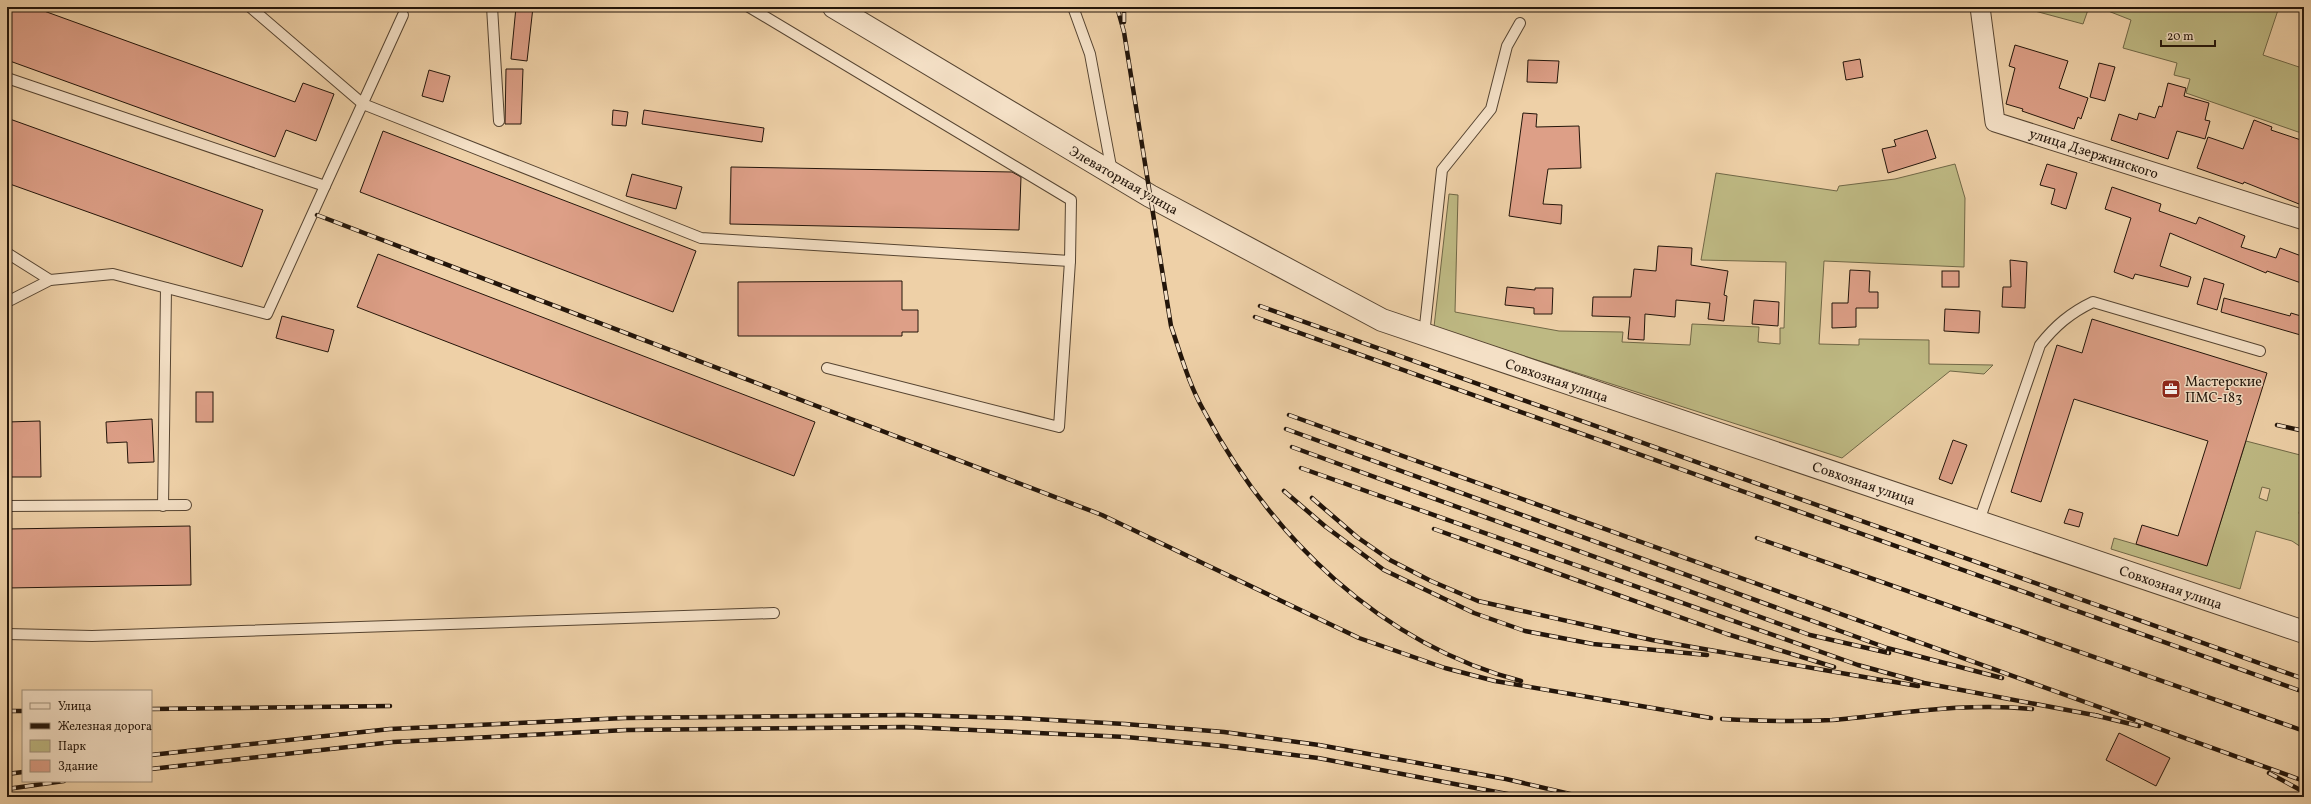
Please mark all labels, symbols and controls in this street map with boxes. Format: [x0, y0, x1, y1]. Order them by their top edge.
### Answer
scale bar [2161, 22, 2215, 48]
text: 20 m [2167, 29, 2194, 45]
street label: улица Дзержинского [2026, 125, 2161, 184]
street label: Элеваторная улица [1065, 142, 1181, 220]
street label: Совхозная улица [1502, 355, 1611, 408]
place label: Мастерские ПМС-183 [2185, 373, 2262, 408]
office icon: Мастерские ПМС-183 [2160, 378, 2182, 400]
street label: Совхозная улица [1809, 458, 1918, 511]
street label: Совхозная улица [2116, 562, 2225, 615]
legend [22, 690, 152, 782]
text: Улица [58, 699, 91, 715]
text: Железная дорога [58, 719, 152, 735]
text: Парк [58, 739, 86, 755]
text: Здание [58, 759, 98, 775]

